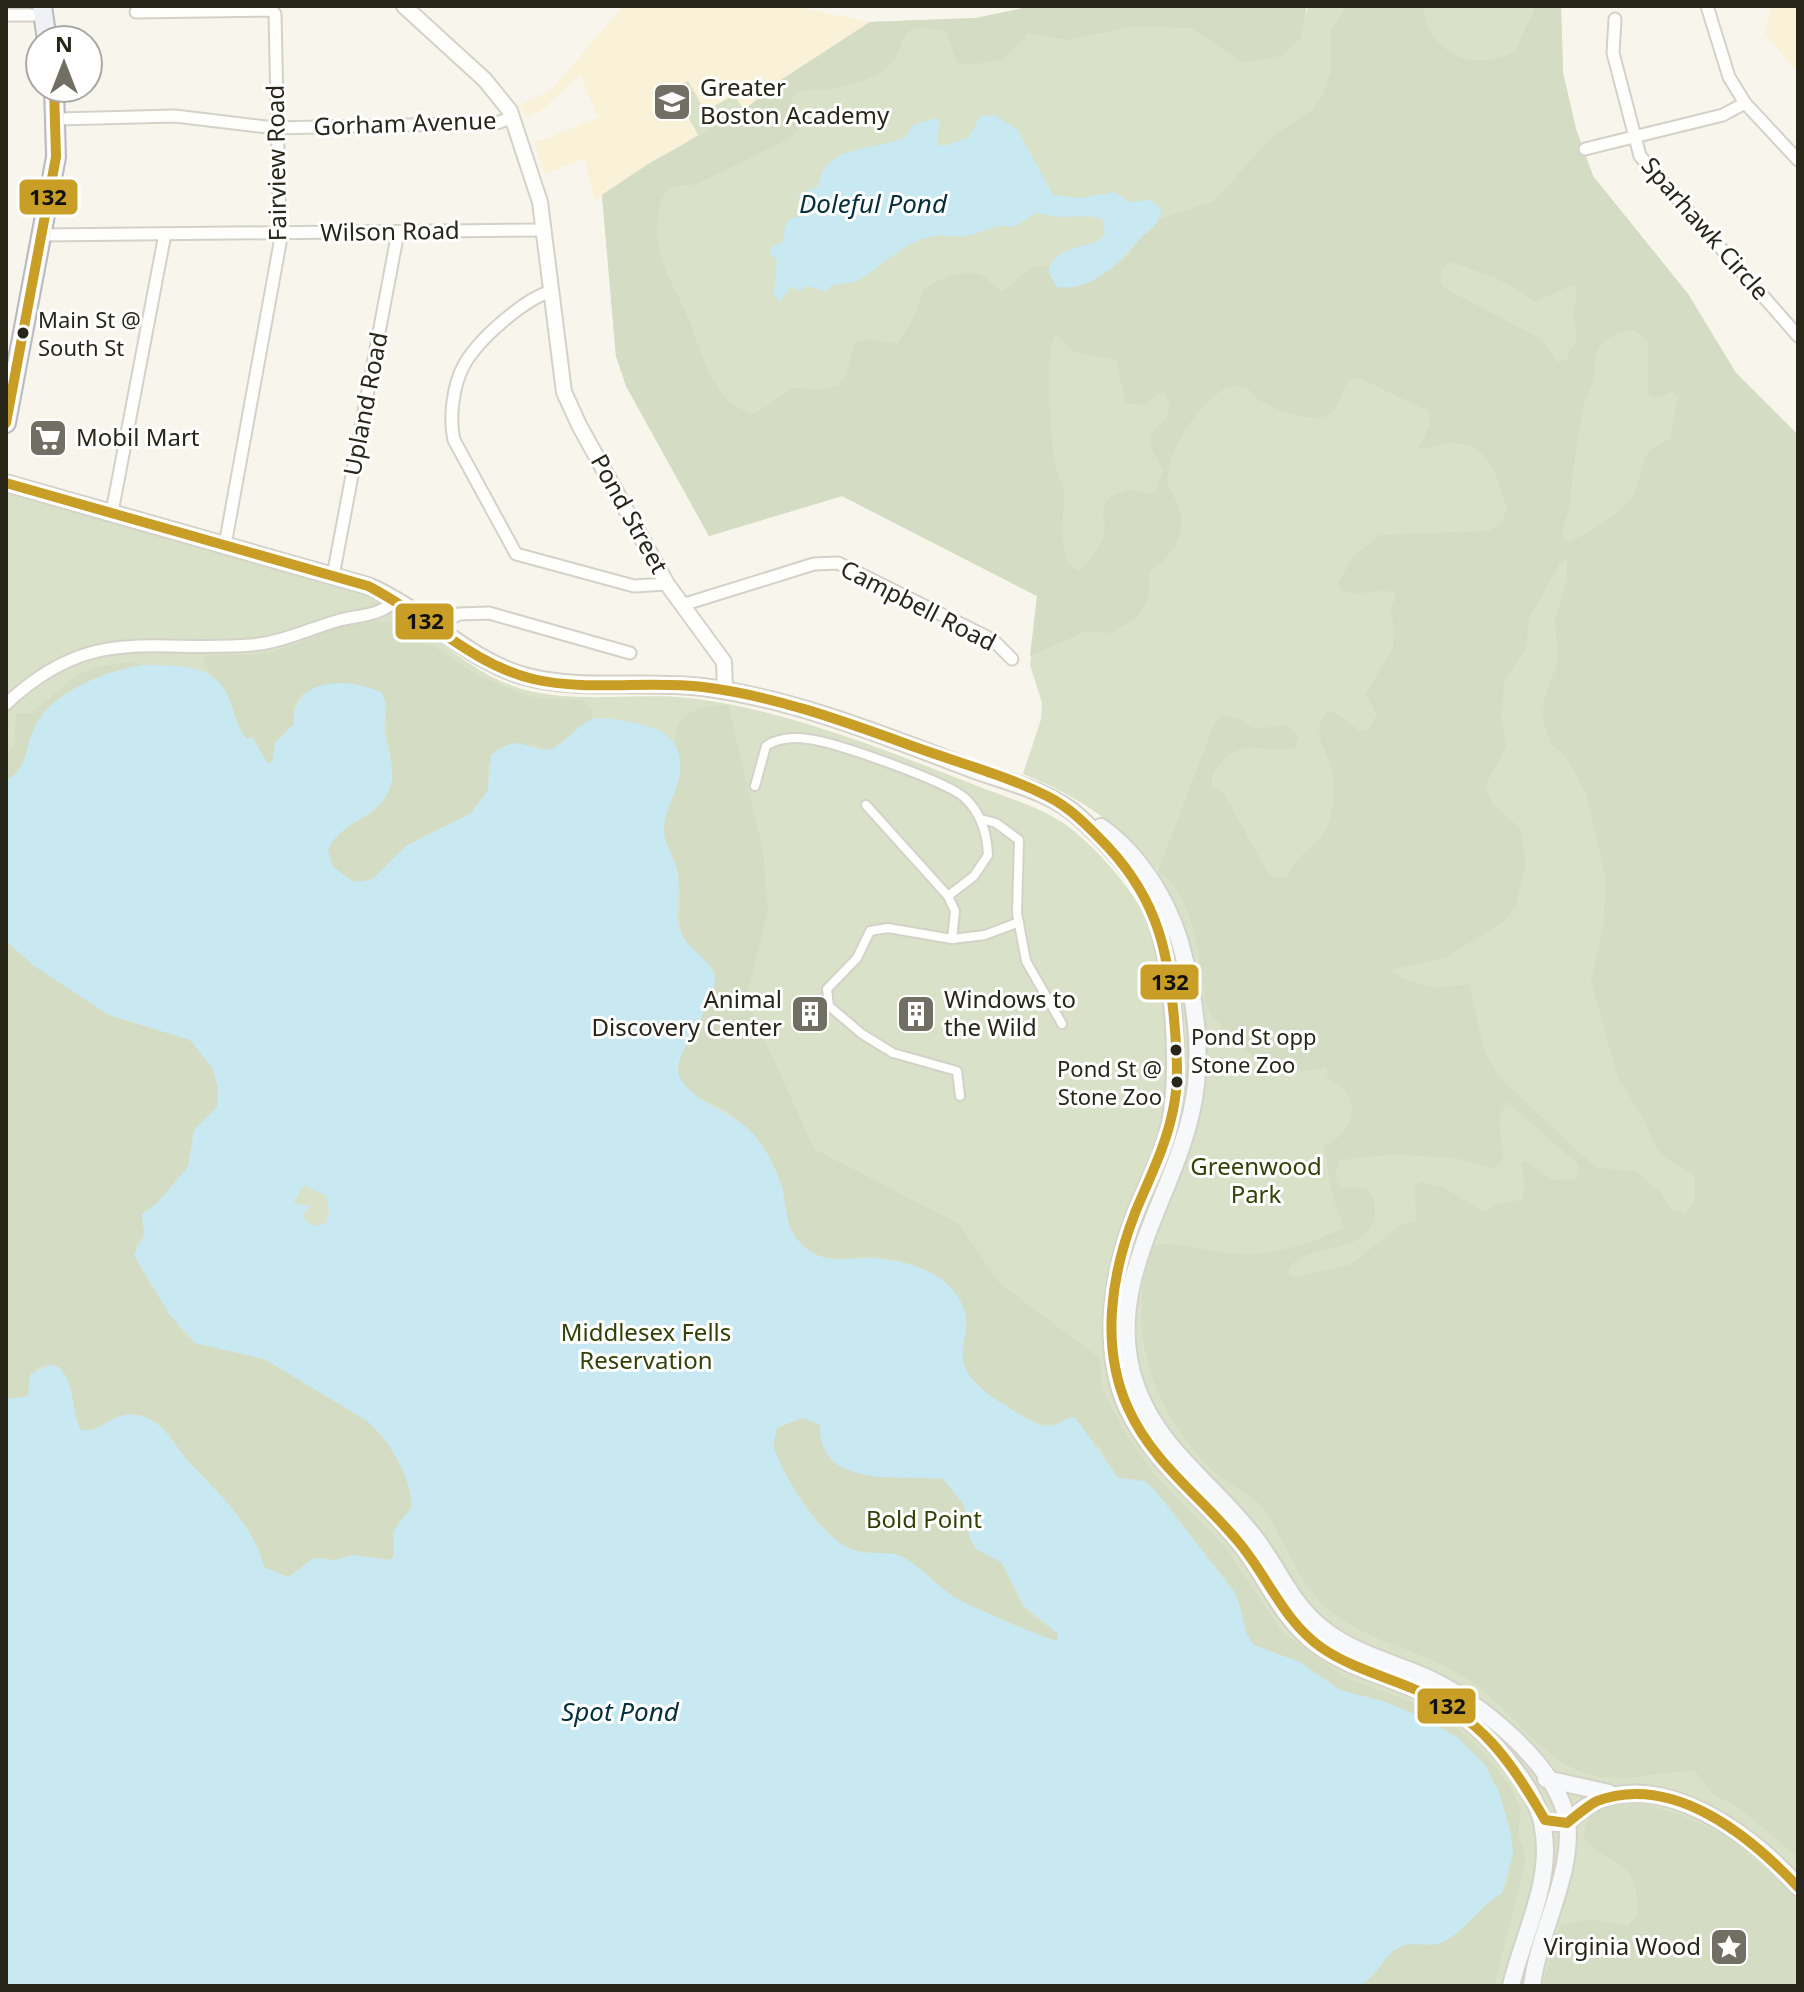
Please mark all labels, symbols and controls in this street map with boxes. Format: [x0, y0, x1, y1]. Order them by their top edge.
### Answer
north arrow [24, 24, 104, 104]
text: N [55, 28, 73, 58]
place label: Greater Boston Academy [700, 70, 890, 131]
school or university icon: Greater Boston Academy [651, 81, 693, 123]
street label: Fairview Road [258, 85, 293, 241]
street label: Gorham Avenue [313, 103, 497, 142]
street label: Sparhawk Circle [1635, 149, 1777, 307]
line badge: 132 [18, 178, 79, 216]
text: 132 [29, 181, 67, 211]
water label: Doleful Pond [799, 185, 948, 221]
street label: Wilson Road [320, 213, 460, 248]
place label: Main St @ South St [38, 304, 141, 362]
marker: Main St @ South St [15, 325, 31, 341]
street label: Upland Road [334, 329, 395, 478]
supermarket icon: Mobil Mart [27, 417, 69, 459]
place label: Mobil Mart [76, 420, 200, 453]
street label: Pond Street [584, 448, 677, 579]
street label: Campbell Road [835, 551, 1002, 658]
line badge: 132 [394, 602, 455, 641]
text: 132 [406, 605, 444, 635]
line badge: 132 [1139, 963, 1200, 1001]
text: 132 [1151, 966, 1189, 996]
place label: Animal Discovery Center [591, 982, 782, 1043]
place label: Windows to the Wild [944, 982, 1076, 1043]
building icon: Animal Discovery Center [789, 993, 831, 1035]
building icon: Windows to the Wild [895, 993, 937, 1035]
place label: Pond St opp Stone Zoo [1191, 1021, 1317, 1079]
marker: Pond St opp Stone Zoo [1168, 1042, 1184, 1058]
place label: Pond St @ Stone Zoo [1057, 1053, 1162, 1111]
marker: Pond St @ Stone Zoo [1169, 1074, 1185, 1090]
park label: Greenwood Park [1190, 1149, 1322, 1210]
park label: Middlesex Fells Reservation [561, 1315, 731, 1376]
park label: Bold Point [866, 1502, 982, 1535]
line badge: 132 [1416, 1687, 1477, 1725]
text: 132 [1428, 1690, 1466, 1720]
water label: Spot Pond [561, 1693, 680, 1729]
place icon: Virginia Wood [1708, 1926, 1750, 1968]
place label: Virginia Wood [1543, 1929, 1701, 1962]

